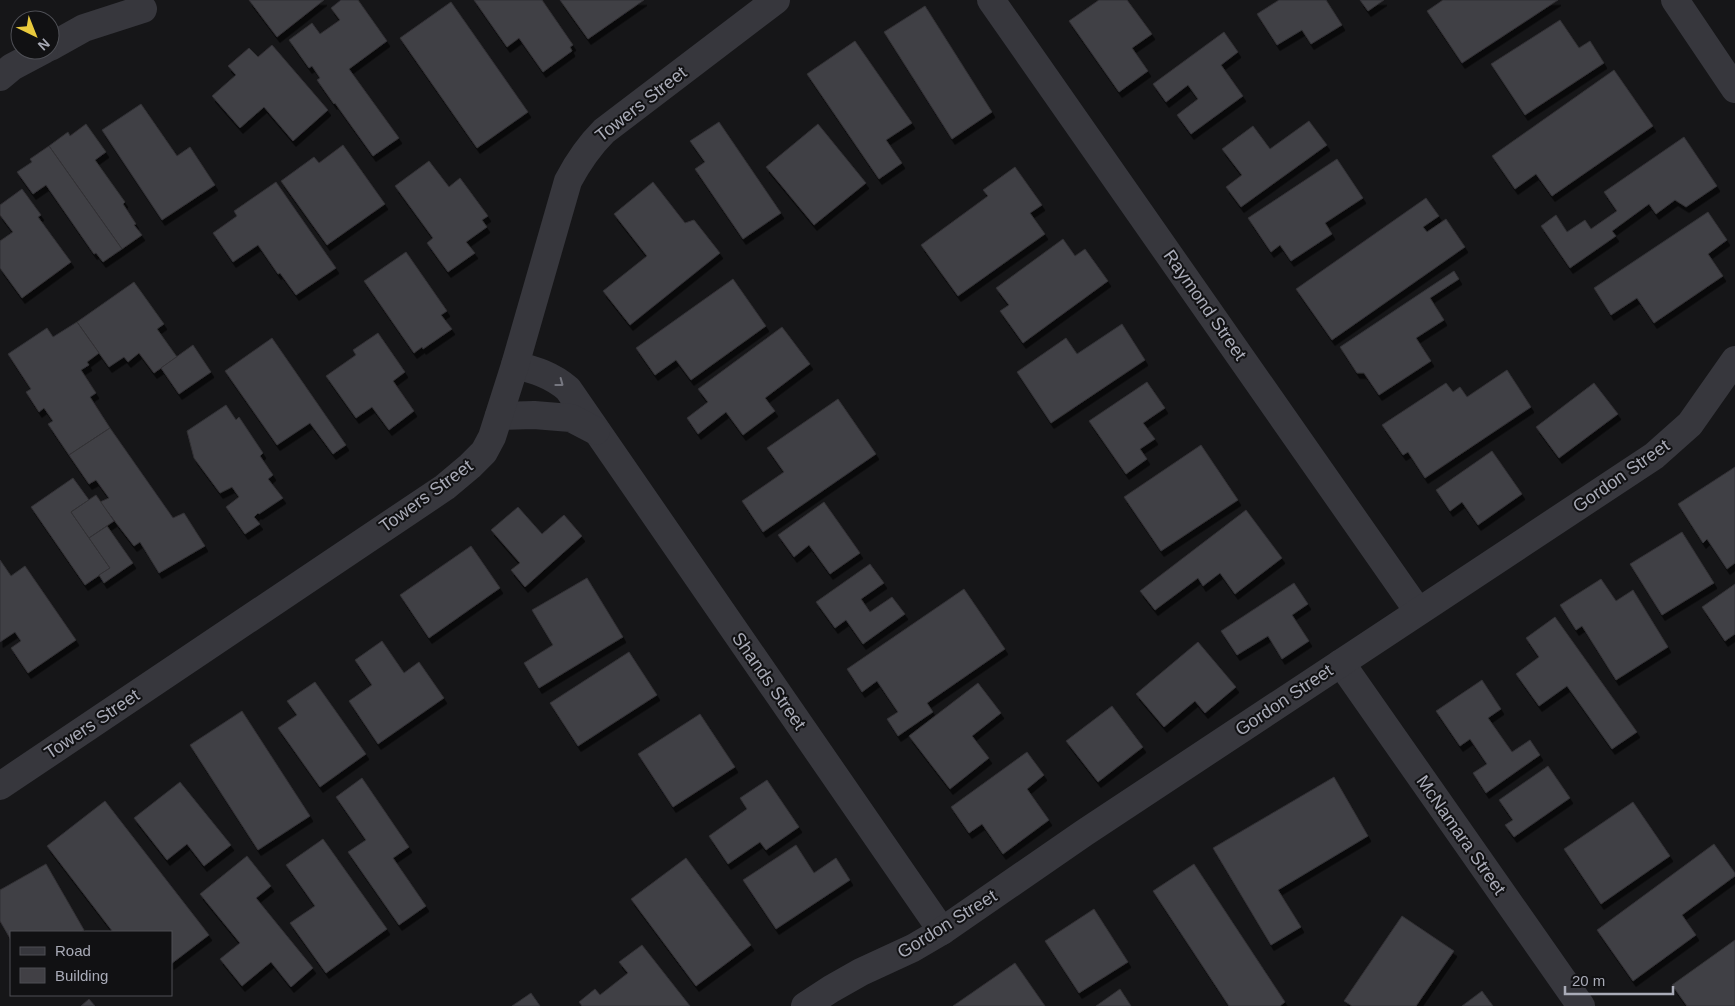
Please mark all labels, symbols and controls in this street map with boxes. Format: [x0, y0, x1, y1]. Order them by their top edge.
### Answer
north arrow [10, 10, 60, 60]
text: N [35, 35, 53, 54]
street label: Towers Street [591, 62, 691, 146]
street label: Raymond Street [1160, 246, 1250, 364]
one-way arrow [554, 377, 564, 386]
street label: Gordon Street [1569, 435, 1673, 517]
street label: Towers Street [376, 456, 476, 536]
street label: Shands Street [728, 629, 810, 733]
street label: Gordon Street [1232, 660, 1336, 740]
street label: Towers Street [41, 685, 143, 763]
street label: McNamara Street [1412, 771, 1510, 899]
street label: Gordon Street [894, 886, 1000, 962]
legend [10, 931, 172, 996]
text: Road [55, 942, 91, 959]
scale bar [1565, 964, 1672, 996]
text: Building [55, 967, 108, 984]
text: 20 m [1572, 972, 1605, 989]

